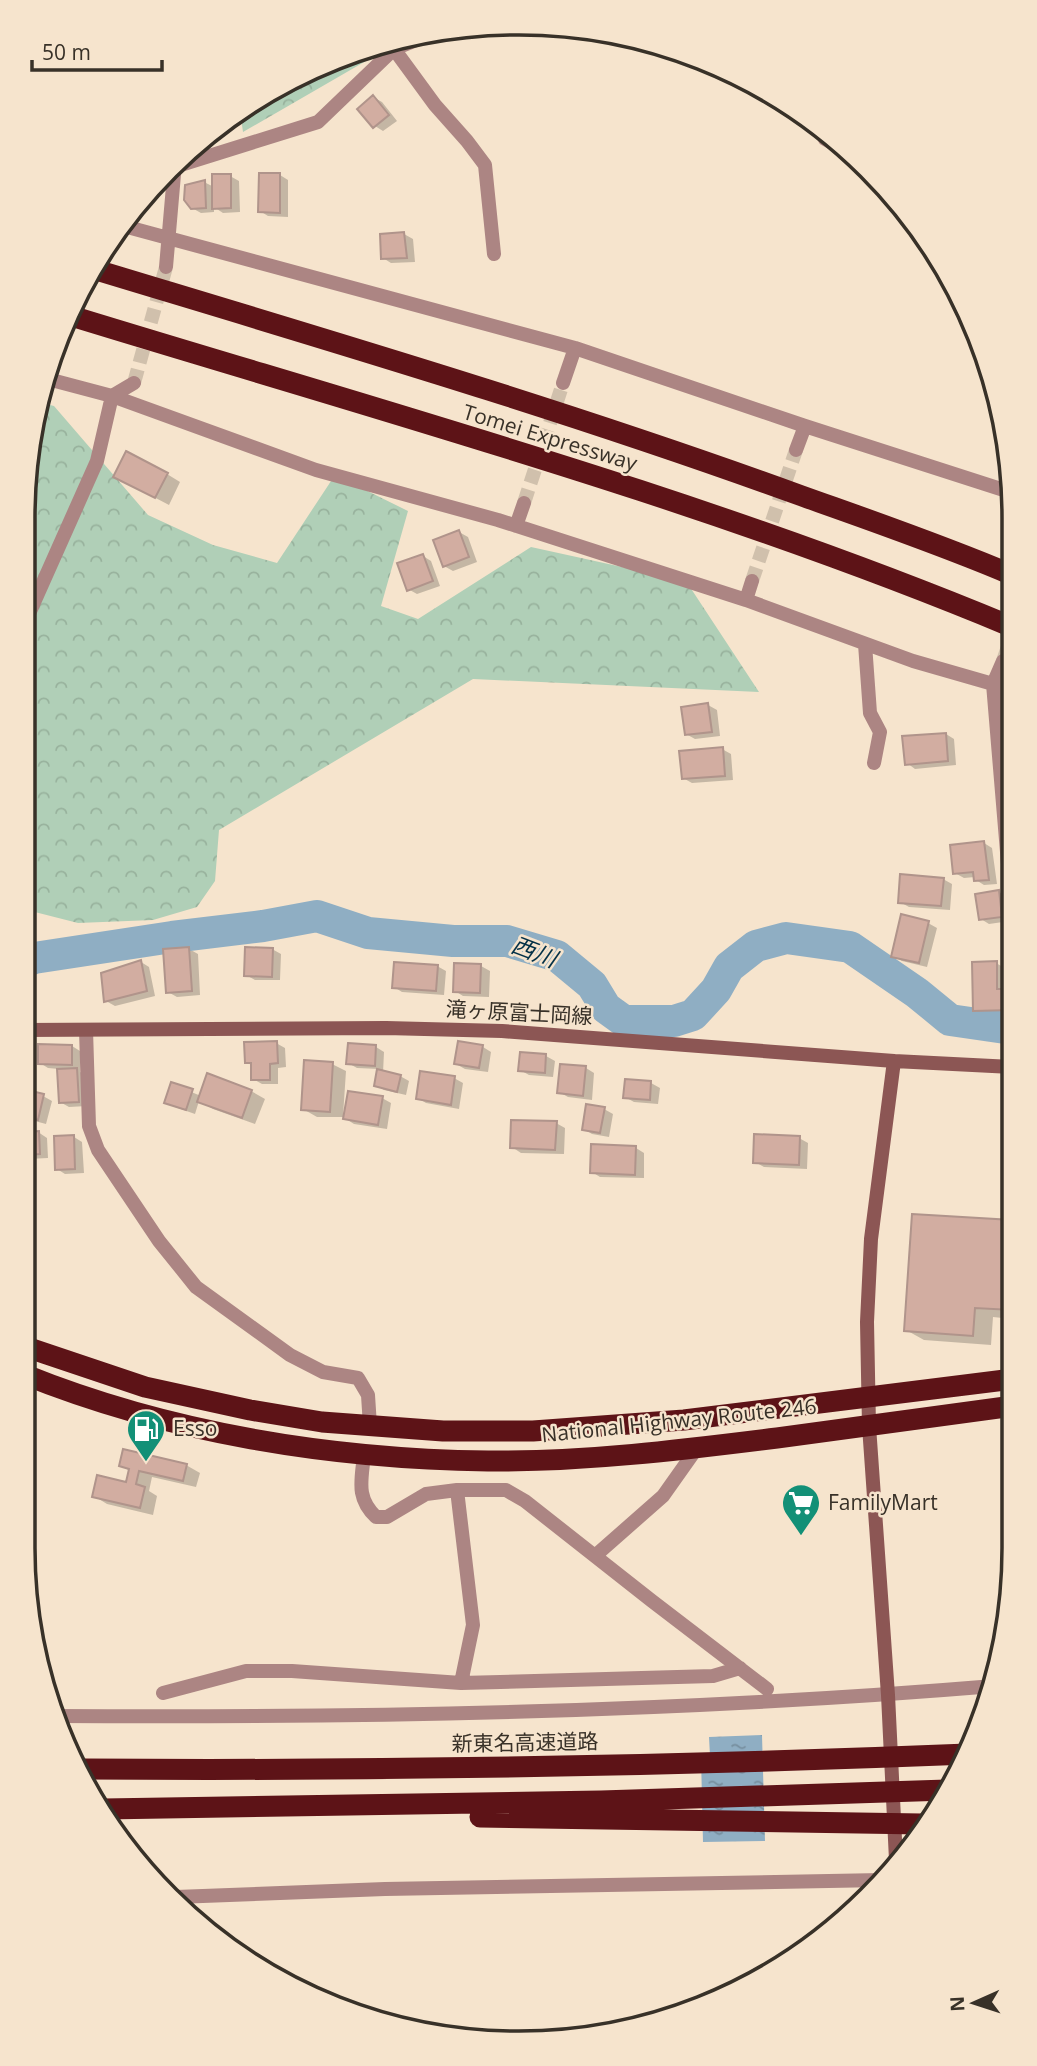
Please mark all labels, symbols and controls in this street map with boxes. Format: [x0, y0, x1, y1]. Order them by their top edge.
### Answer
scale bar [32, 28, 161, 72]
text: 50 m [42, 38, 91, 66]
street label: Tomei Expressway [460, 397, 641, 477]
water label: 西川 [507, 928, 564, 975]
street label: 滝ヶ原富士岡線 [445, 994, 593, 1030]
street label: National Highway Route 246 [540, 1392, 818, 1448]
fuel station icon: Esso [125, 1408, 167, 1463]
place label: Esso [173, 1414, 217, 1442]
supermarket icon: FamilyMart [780, 1482, 822, 1537]
place label: FamilyMart [828, 1488, 938, 1516]
street label: 新東名高速道路 [451, 1727, 599, 1757]
north arrow [939, 1968, 1009, 2038]
text: N [944, 1995, 970, 2012]

